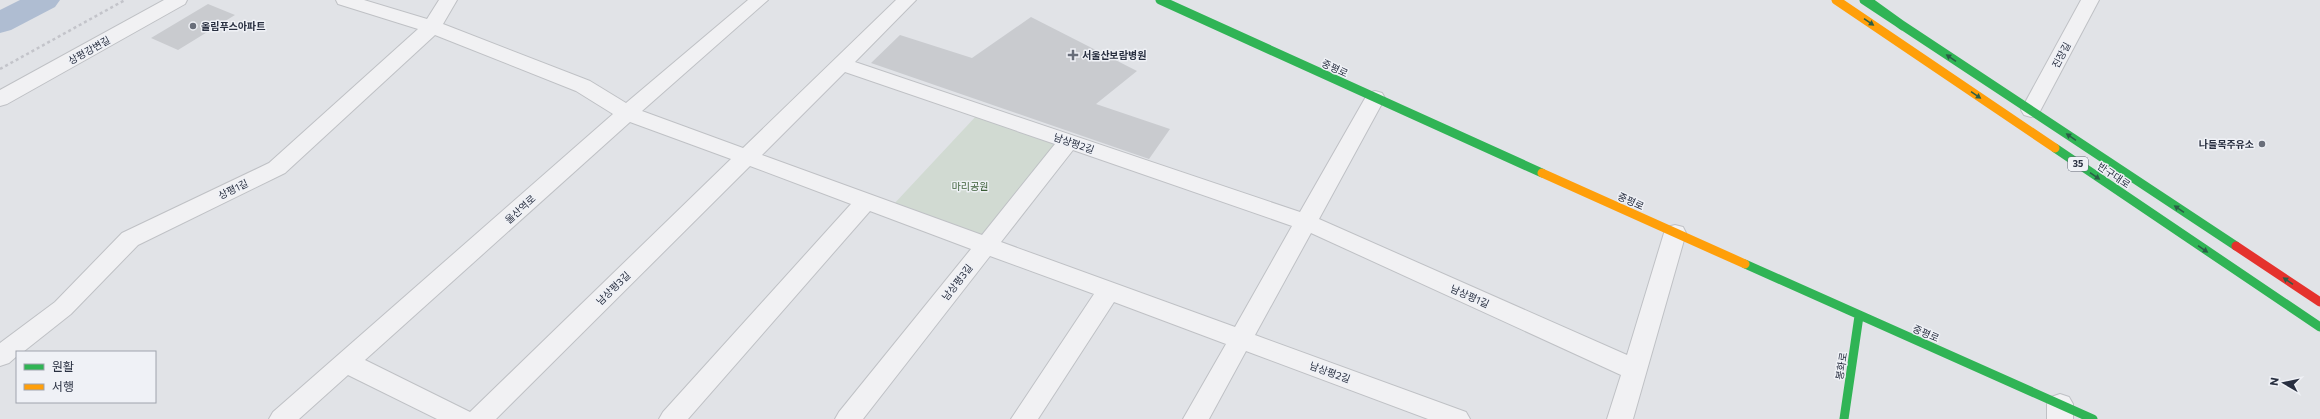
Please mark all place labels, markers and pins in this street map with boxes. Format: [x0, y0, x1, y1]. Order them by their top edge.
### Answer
place label: 올림푸스아파트 [201, 20, 265, 32]
marker: 올림푸스아파트 [188, 21, 198, 31]
marker: 서울산보람병원 [1067, 49, 1079, 61]
place label: 서울산보람병원 [1082, 49, 1146, 61]
place label: 나들목주유소 [2199, 138, 2254, 150]
marker: 나들목주유소 [2257, 139, 2267, 149]

